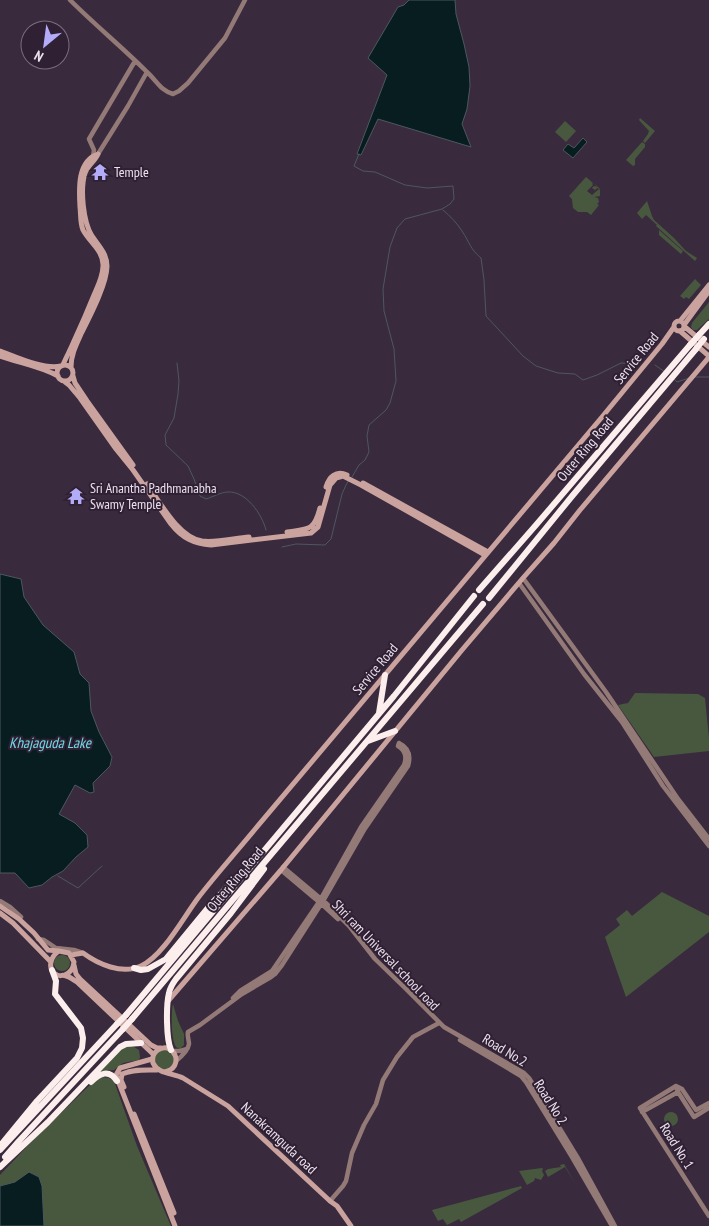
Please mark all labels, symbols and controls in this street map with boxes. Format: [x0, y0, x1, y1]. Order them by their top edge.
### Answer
north arrow [20, 20, 70, 70]
text: N [31, 47, 46, 66]
temple icon: Temple [90, 162, 110, 182]
place label: Temple [114, 163, 149, 181]
street label: Service Road [610, 328, 662, 388]
street label: Outer Ring Road [553, 413, 617, 485]
place label: Sri Anantha Padhmanabha Swamy Temple [90, 479, 217, 513]
temple icon: Sri Anantha Padhmanabha Swamy Temple [66, 486, 86, 506]
street label: Service Road [348, 640, 402, 698]
water label: Khajaguda Lake [9, 733, 92, 752]
street label: Outer Ring Road [203, 843, 267, 915]
street label: Shri ram Universal school road [328, 896, 444, 1014]
street label: Road No.2 [479, 1030, 531, 1070]
street label: Road No 2 [530, 1076, 572, 1128]
street label: Nanakramguda road [237, 1098, 321, 1178]
street label: Road No. 1 [656, 1120, 698, 1172]

